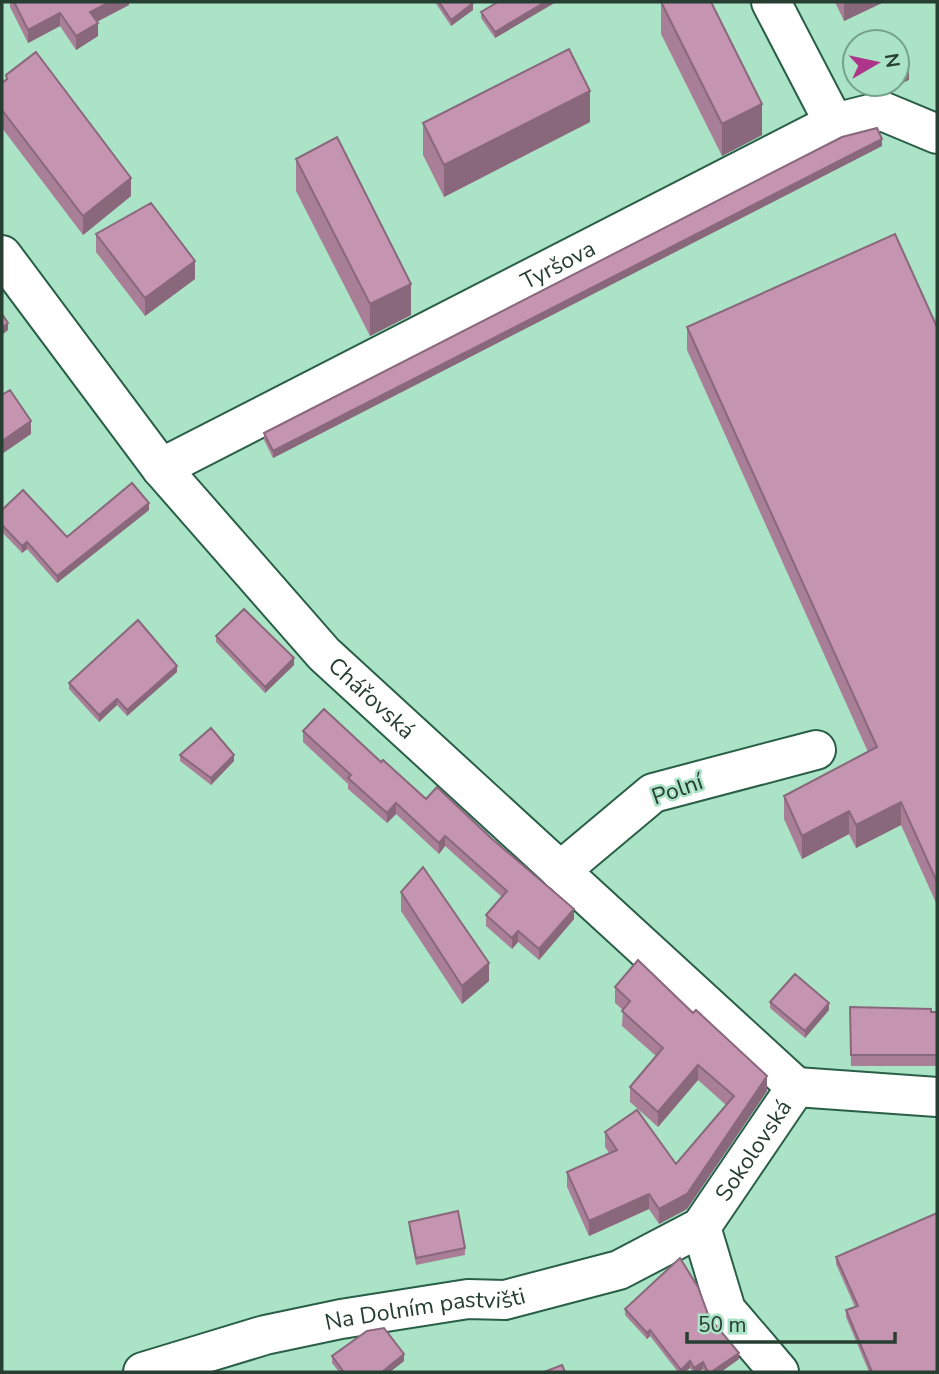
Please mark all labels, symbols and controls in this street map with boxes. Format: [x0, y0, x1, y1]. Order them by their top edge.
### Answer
north arrow [841, 28, 911, 98]
text: N [878, 51, 906, 70]
street label: Tyršova [516, 233, 601, 297]
street label: Chářovská [321, 650, 422, 746]
street label: Polní [648, 766, 708, 813]
street label: Sokolovská [708, 1094, 799, 1207]
street label: Na Dolním pastvišti [322, 1280, 529, 1338]
scale bar [687, 1300, 895, 1344]
text: 50 m [698, 1311, 747, 1339]

